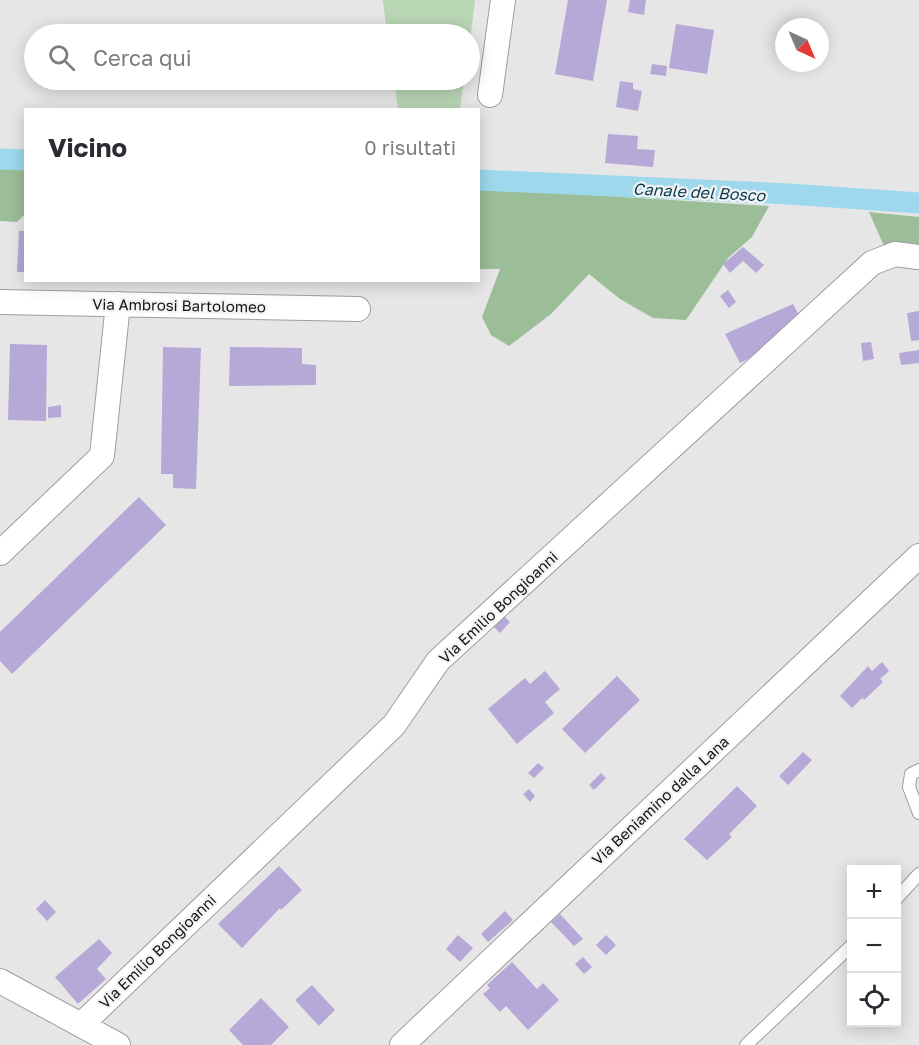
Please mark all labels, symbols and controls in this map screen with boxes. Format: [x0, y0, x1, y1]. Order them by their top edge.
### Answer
north arrow [775, 18, 829, 72]
search box [24, 24, 480, 90]
icon: search [45, 41, 78, 74]
text: Cerca qui [93, 44, 192, 71]
text: Vicino [48, 132, 127, 163]
text: 0 risultati [364, 135, 456, 159]
water label: Canale del Bosco [632, 179, 767, 206]
street label: Via Ambrosi Bartolomeo [92, 294, 266, 316]
street label: Via Emilio Bongioanni [435, 547, 561, 667]
street label: Via Beniamino dalla Lana [588, 732, 732, 868]
map controls [847, 865, 901, 1027]
button: + [847, 865, 901, 919]
street label: Via Emilio Bongioanni [95, 890, 219, 1012]
button: − [847, 919, 901, 973]
button: locate [847, 973, 901, 1027]

